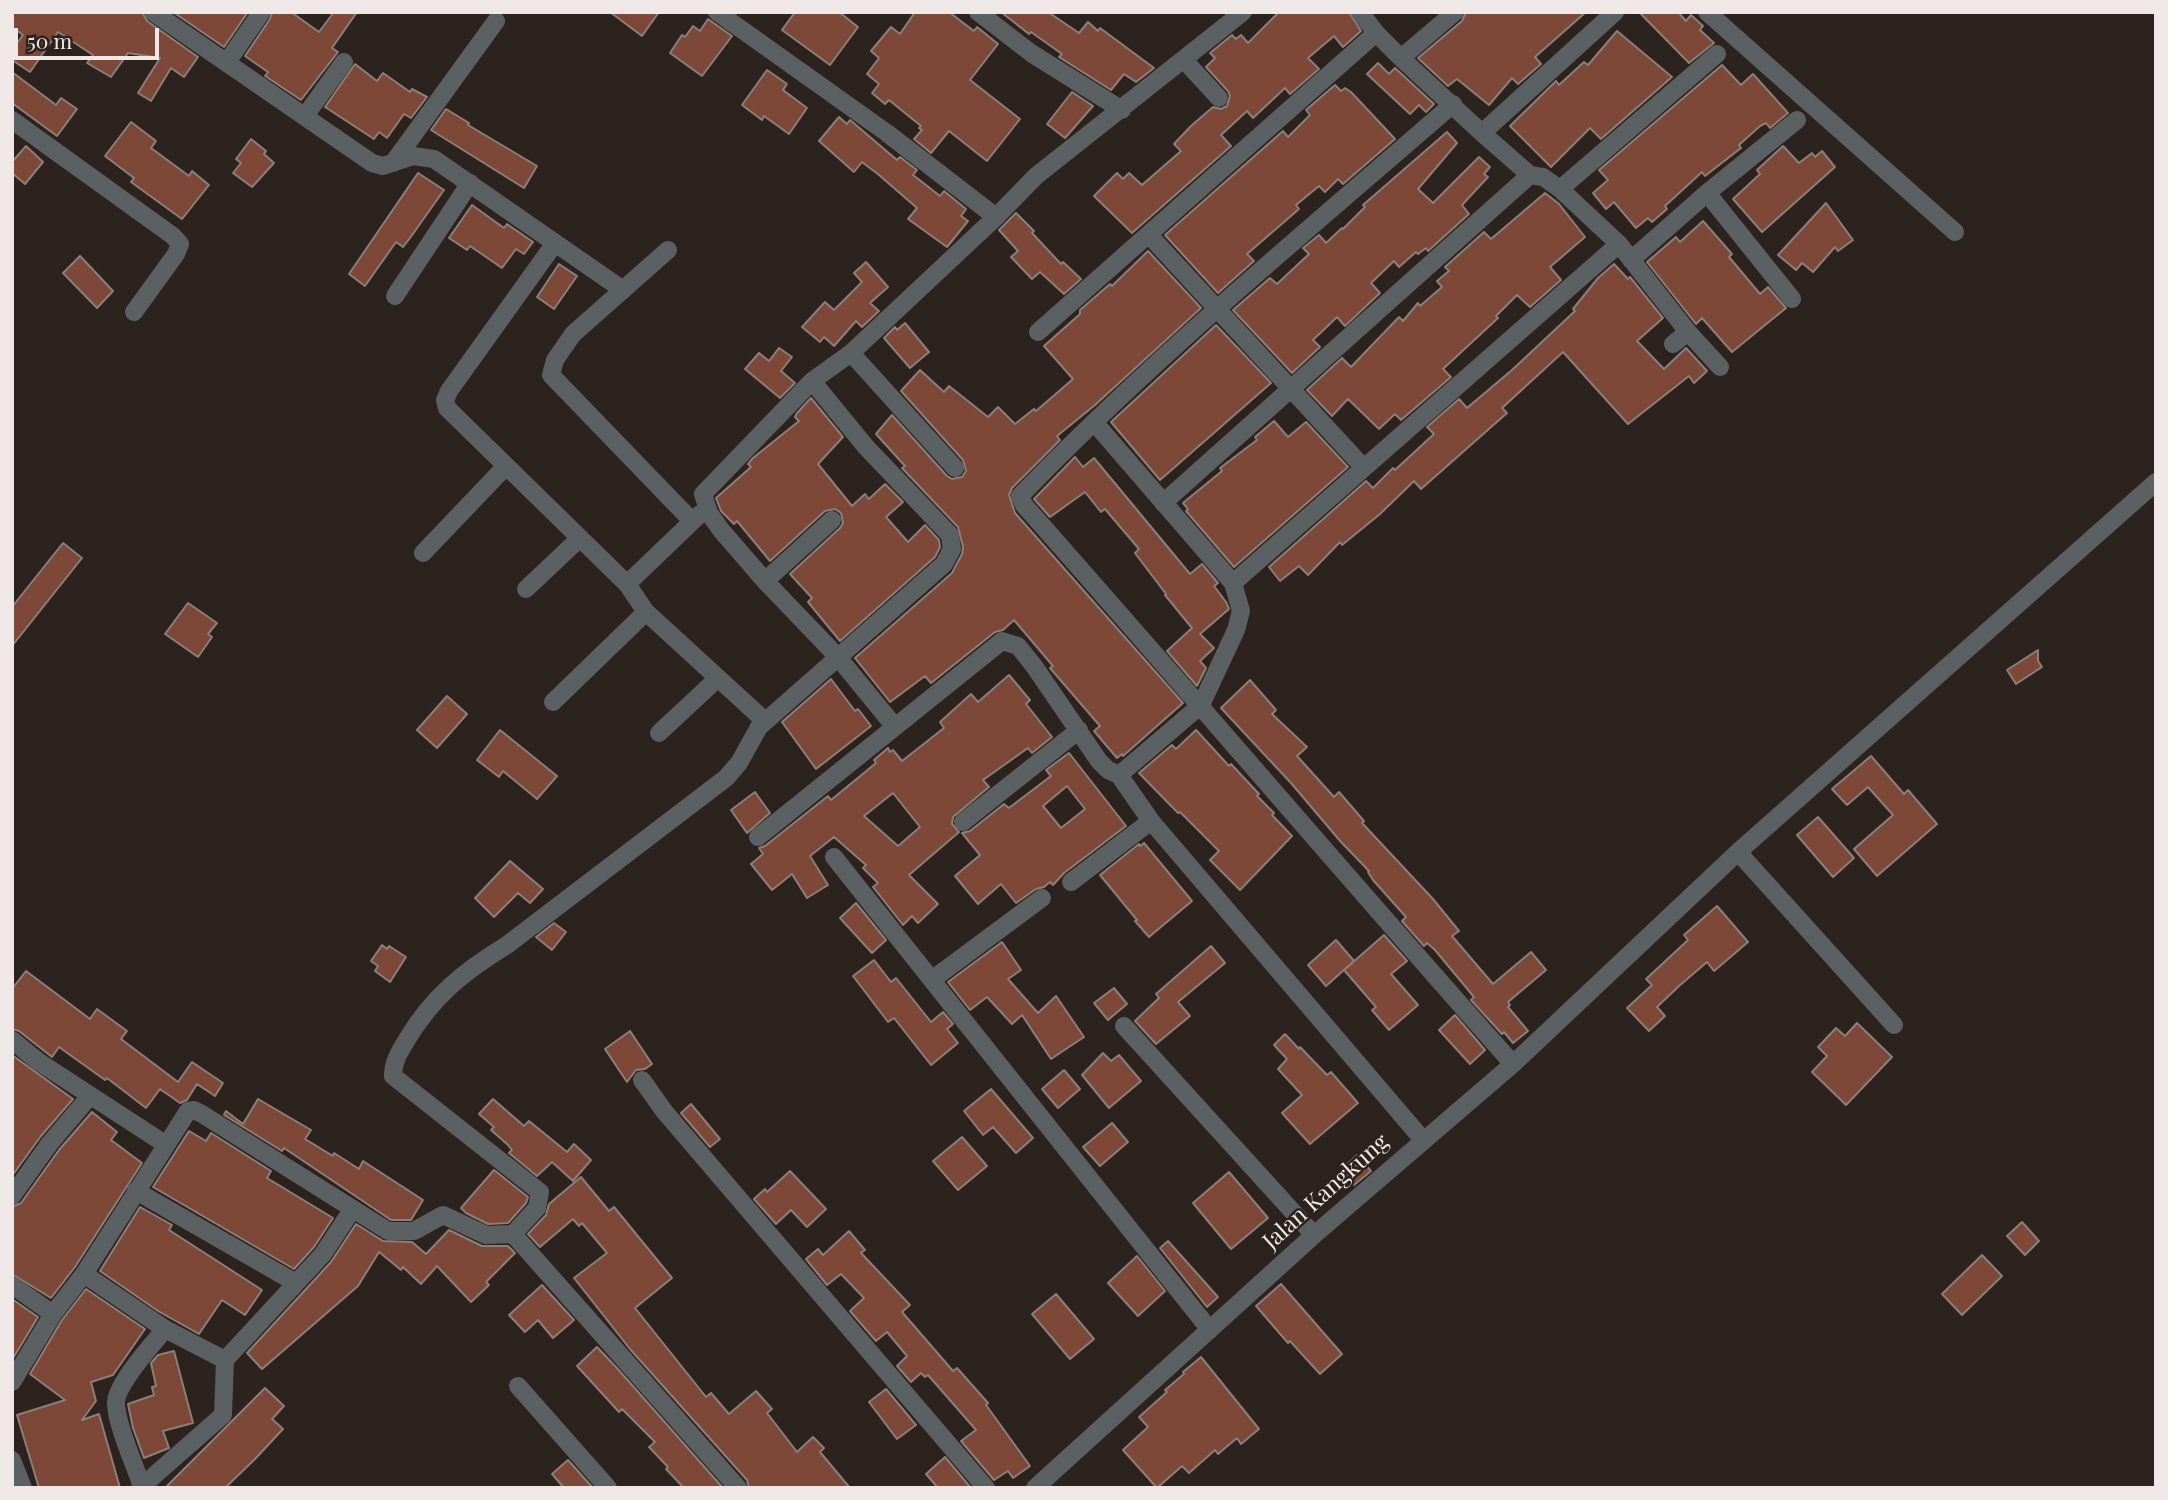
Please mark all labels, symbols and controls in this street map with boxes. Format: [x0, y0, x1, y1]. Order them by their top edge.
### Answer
scale bar [18, 14, 163, 58]
text: 50 m [27, 26, 72, 54]
street label: Jalan Kangkung [1257, 1128, 1395, 1256]

